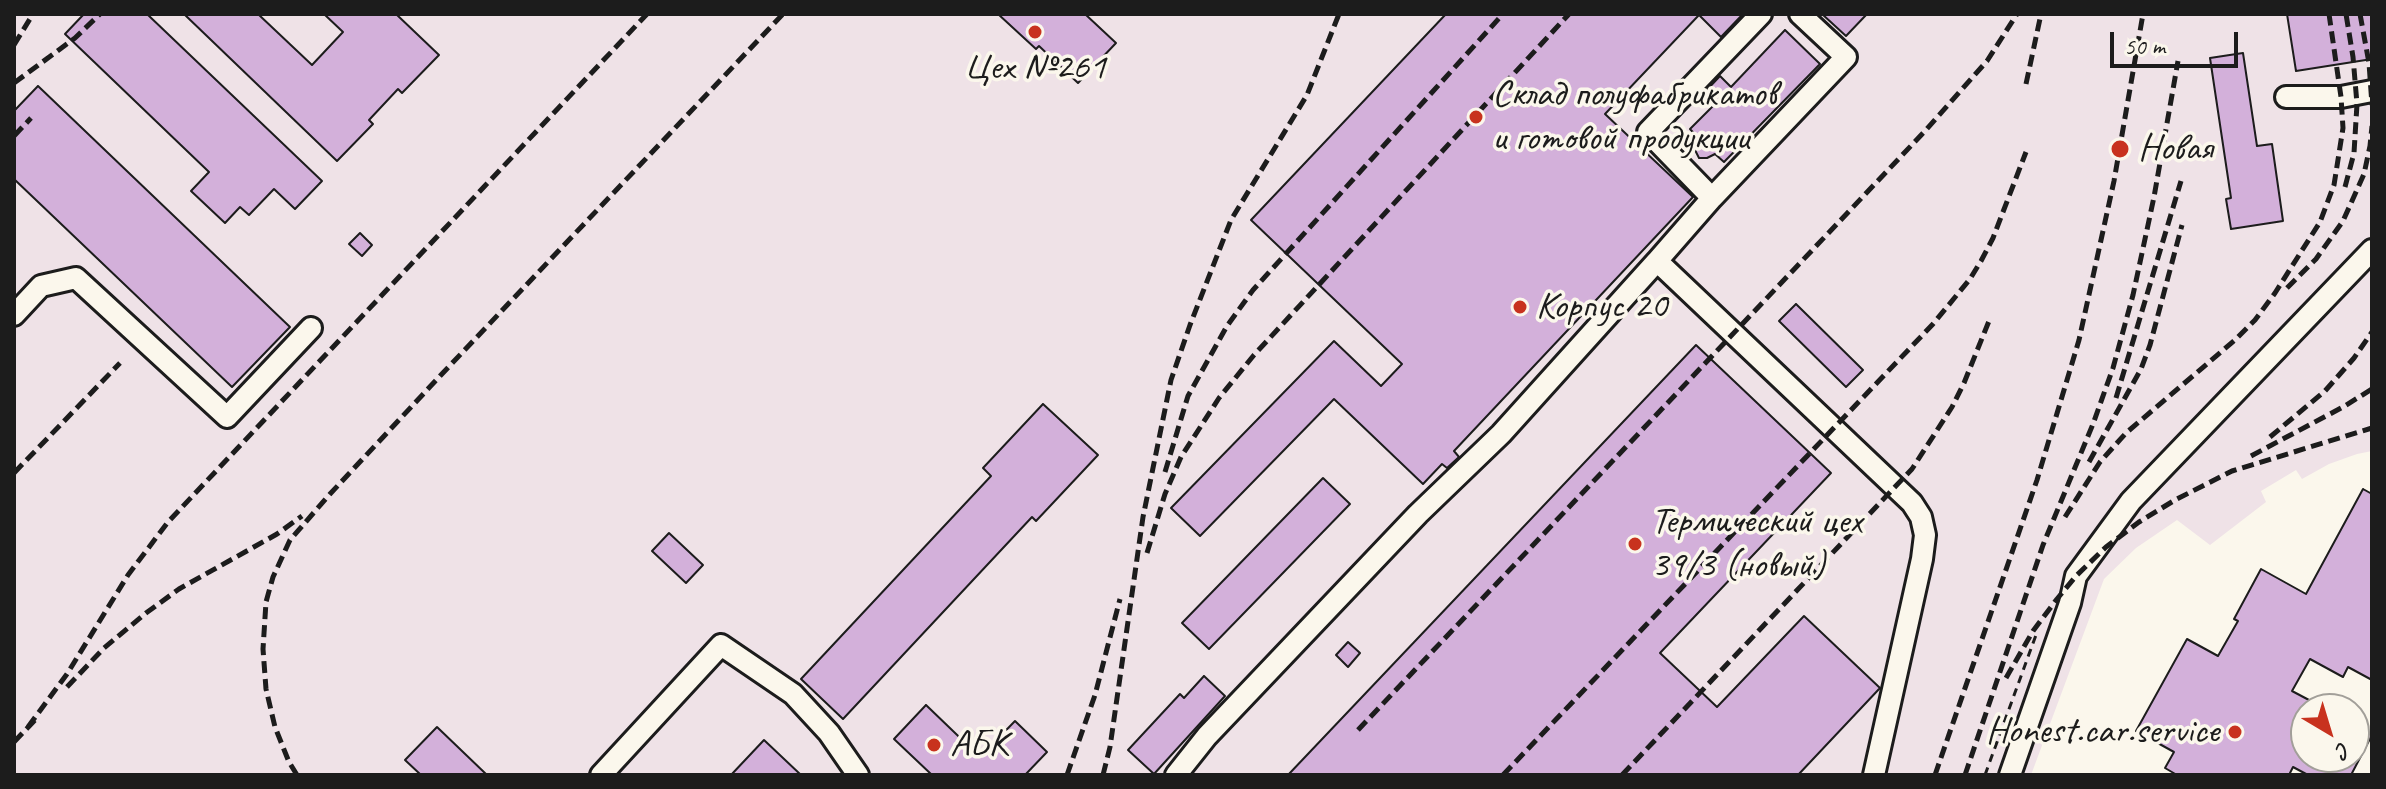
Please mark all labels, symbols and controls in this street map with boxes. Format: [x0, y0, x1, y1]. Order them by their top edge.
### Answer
scale bar [2114, 16, 2242, 66]
marker: Цех №261 [1026, 23, 1044, 41]
text: 50 m [2124, 31, 2165, 61]
place label: Цех №261 [964, 45, 1106, 91]
place label: Склад полуфабрикатов и готовой продукции [1492, 72, 1776, 162]
marker: Склад полуфабрикатов и готовой продукции [1467, 108, 1485, 126]
place label: Новая [2138, 126, 2213, 172]
marker: Новая [2109, 138, 2131, 160]
place label: Корпус 20 [1536, 284, 1667, 330]
marker: Корпус 20 [1511, 298, 1529, 316]
place label: Термический цех 39/3 (новый) [1651, 499, 1862, 588]
marker: Термический цех 39/3 (новый) [1626, 535, 1644, 553]
north arrow [2290, 693, 2370, 773]
place label: Honest.car.service [1986, 709, 2219, 755]
place label: АБК [950, 722, 1007, 768]
marker: Honest.car.service [2226, 723, 2244, 741]
marker: АБК [925, 736, 943, 754]
text: С [2331, 736, 2356, 765]

